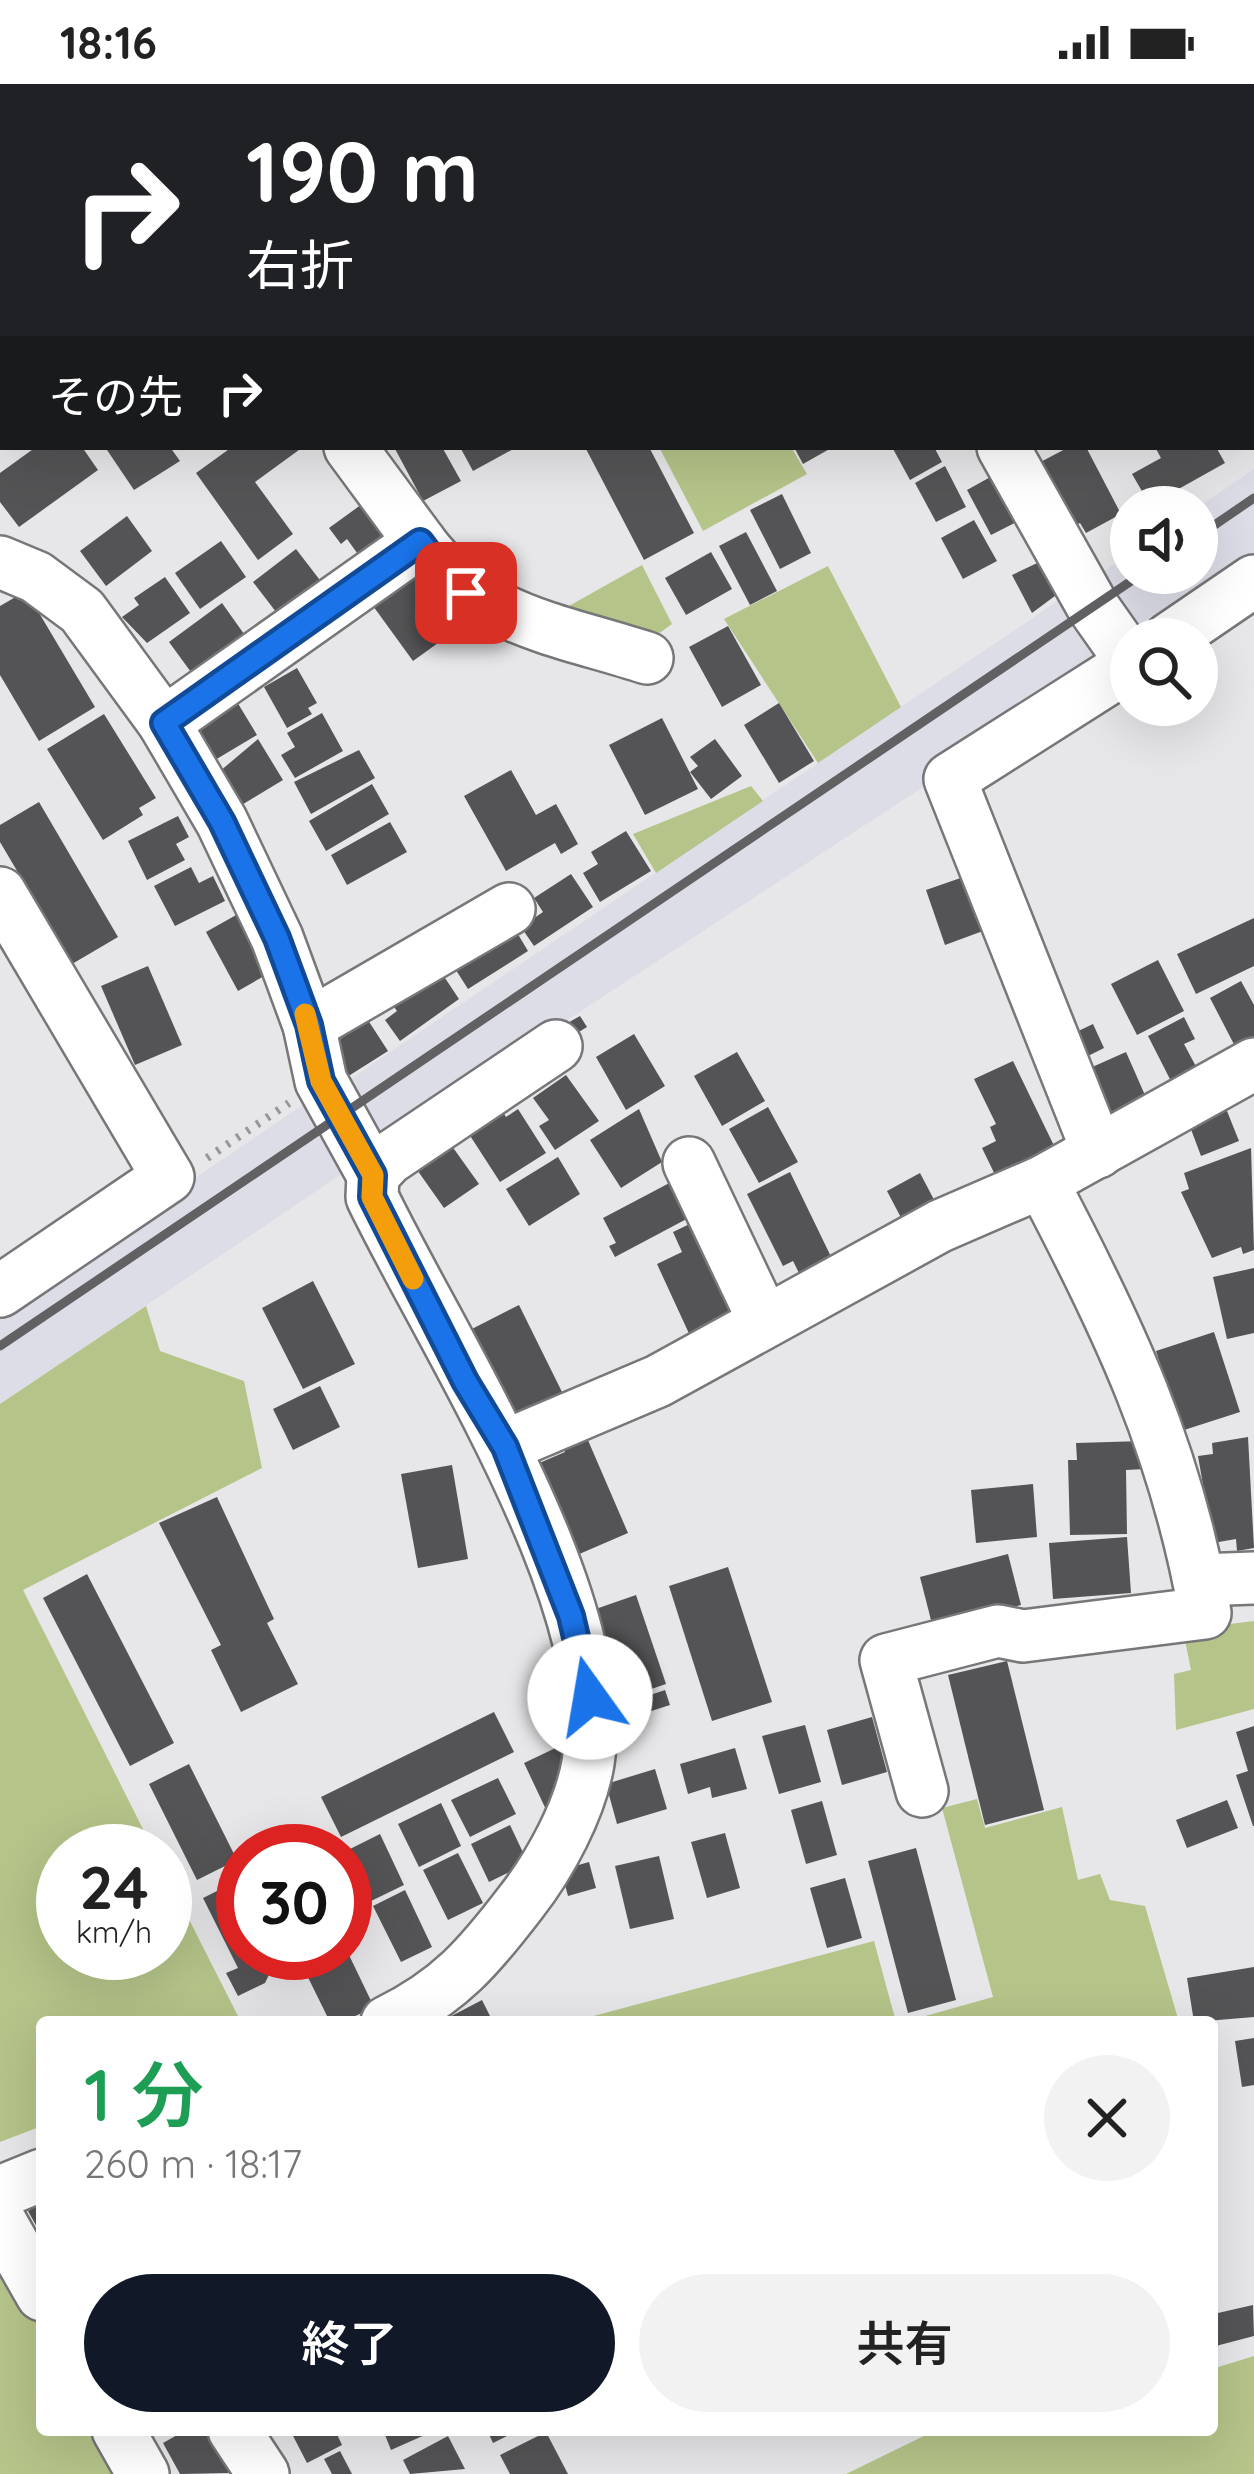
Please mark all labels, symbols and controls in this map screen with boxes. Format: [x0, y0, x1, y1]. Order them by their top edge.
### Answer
text: 18:16 [60, 14, 157, 70]
text: 190 m [246, 118, 479, 223]
icon: right [48, 132, 204, 288]
text: 右折 [246, 231, 354, 299]
icon: right [207, 360, 273, 426]
text: その先 [48, 368, 183, 424]
map controls [1110, 486, 1218, 726]
button: sound [1110, 486, 1218, 594]
pin [415, 542, 517, 644]
icon: arrive [433, 560, 499, 626]
button: search [1110, 618, 1218, 726]
position arrow [527, 1634, 653, 1760]
speed limit sign: 30 [216, 1824, 372, 1980]
text: 24 [79, 1849, 149, 1924]
text: km/h [76, 1913, 152, 1951]
text: 1 分 [84, 2049, 204, 2139]
button: close [1044, 2055, 1170, 2181]
text: 260 m · 18:17 [84, 2139, 302, 2188]
button: 終了 [84, 2274, 615, 2412]
button: 共有 [639, 2274, 1170, 2412]

